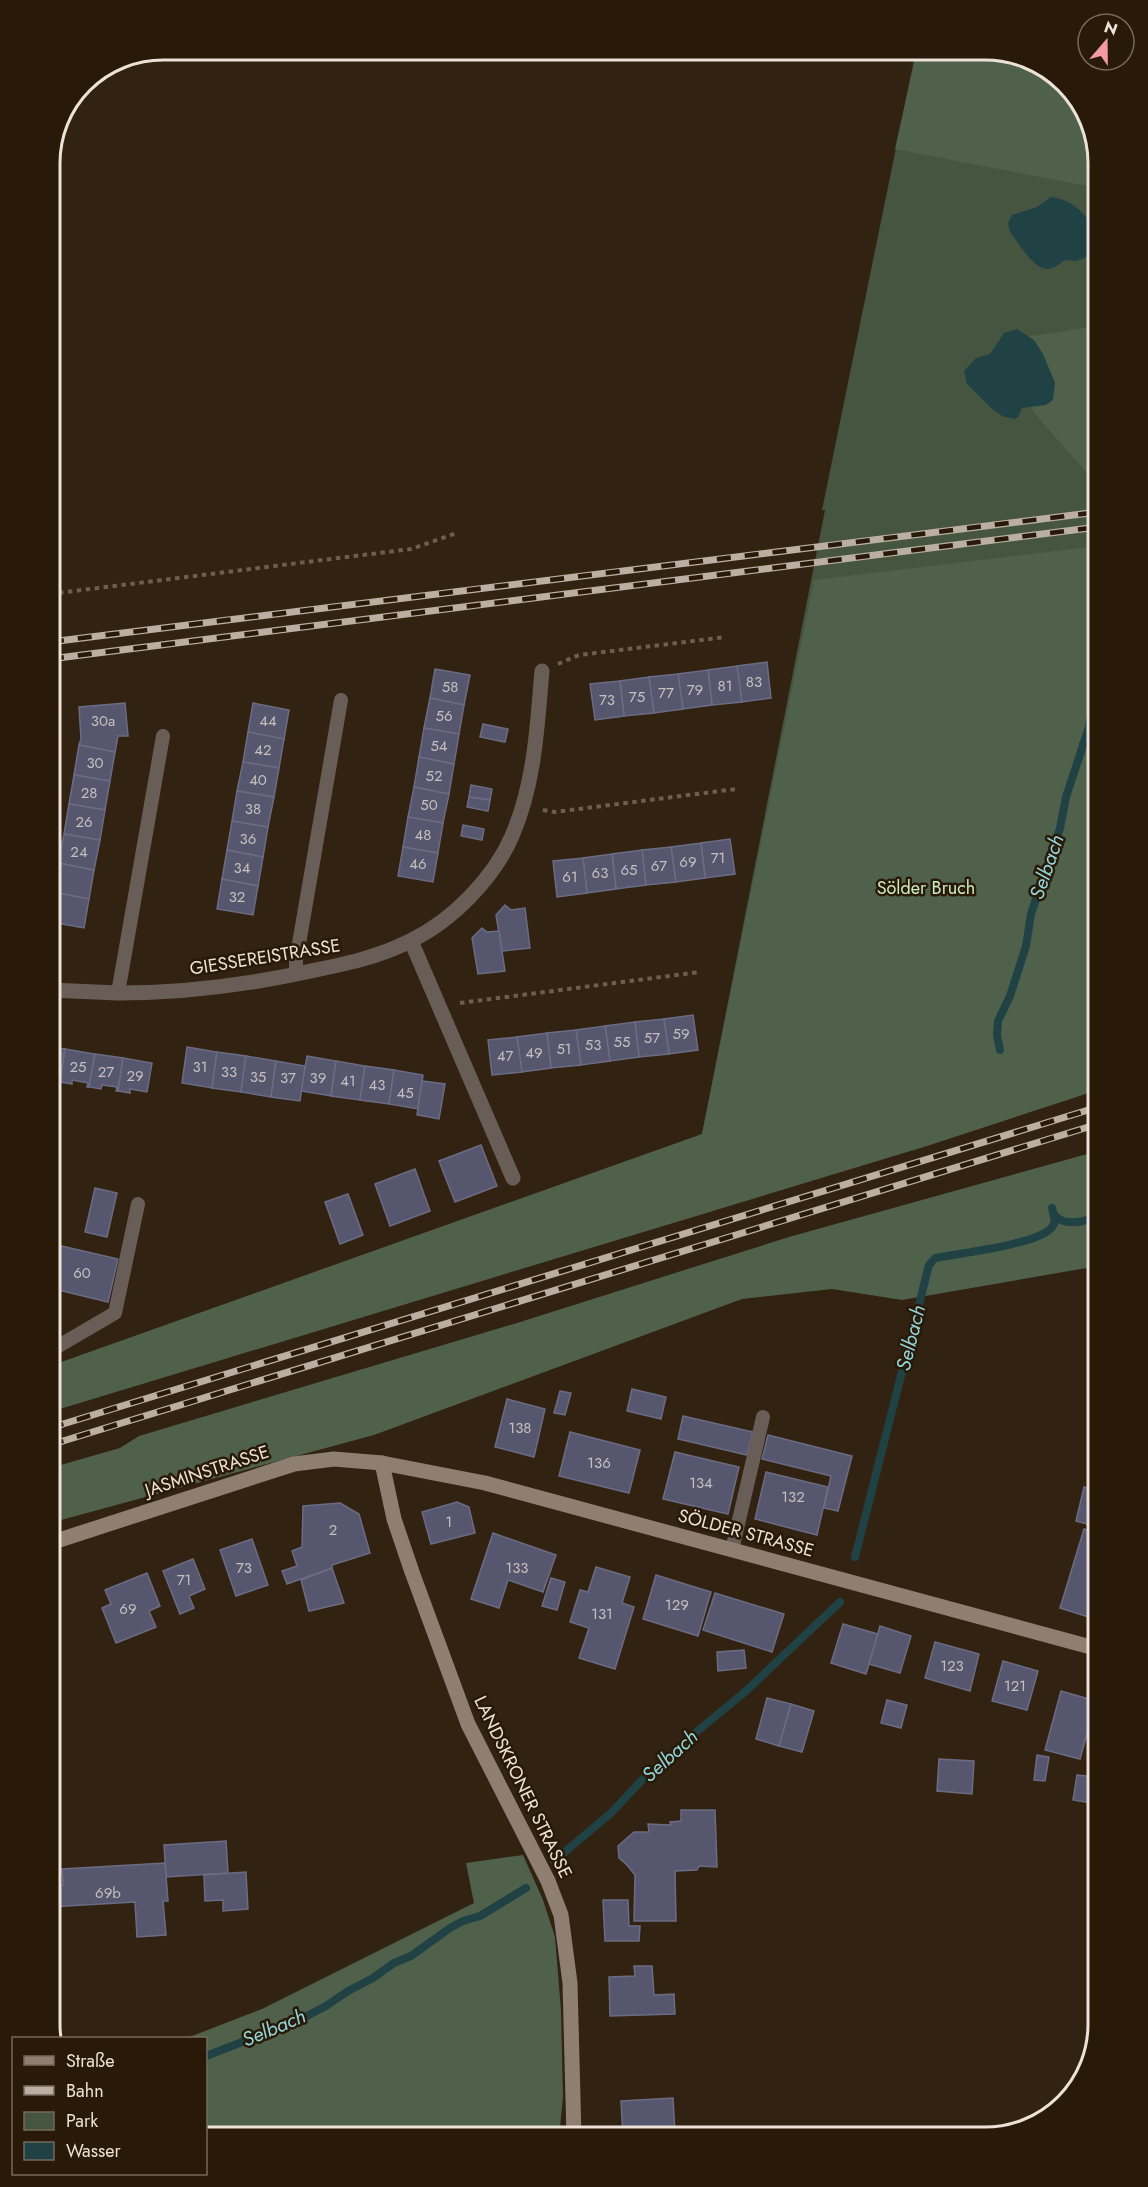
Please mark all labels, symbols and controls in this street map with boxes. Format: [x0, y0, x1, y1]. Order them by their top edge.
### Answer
north arrow [1076, 12, 1136, 72]
text: N [1101, 15, 1121, 41]
house number: 83 [746, 671, 762, 693]
house number: 81 [718, 675, 732, 697]
house number: 58 [442, 676, 458, 698]
house number: 79 [687, 679, 703, 701]
house number: 77 [658, 682, 674, 704]
house number: 75 [629, 686, 645, 708]
house number: 73 [599, 689, 615, 711]
house number: 56 [435, 705, 453, 727]
house number: 30a [91, 710, 115, 732]
house number: 44 [259, 710, 277, 732]
house number: 54 [430, 735, 448, 757]
house number: 42 [254, 739, 272, 761]
house number: 30 [86, 752, 104, 774]
house number: 52 [426, 765, 443, 787]
house number: 40 [249, 769, 267, 791]
house number: 28 [81, 782, 97, 804]
house number: 50 [420, 794, 438, 816]
house number: 38 [245, 798, 261, 820]
house number: 26 [75, 811, 93, 833]
house number: 48 [415, 824, 431, 846]
house number: 36 [240, 828, 256, 850]
water label: Selbach [1022, 831, 1072, 903]
house number: 24 [70, 841, 88, 863]
house number: 71 [711, 847, 725, 869]
house number: 69 [679, 851, 697, 873]
house number: 46 [409, 853, 427, 875]
house number: 67 [651, 855, 667, 877]
house number: 34 [234, 857, 251, 879]
house number: 65 [620, 859, 638, 881]
house number: 63 [592, 862, 608, 884]
house number: 61 [562, 866, 578, 888]
park label: Sölder Bruch [877, 875, 975, 901]
house number: 32 [229, 886, 245, 908]
street label: GIESSEREISTRASSE [188, 932, 342, 982]
house number: 59 [672, 1023, 690, 1045]
house number: 57 [644, 1027, 660, 1049]
house number: 55 [614, 1031, 630, 1053]
house number: 53 [585, 1034, 601, 1056]
house number: 51 [556, 1038, 572, 1060]
house number: 49 [525, 1042, 543, 1064]
house number: 47 [497, 1045, 513, 1067]
house number: 25 [70, 1056, 87, 1078]
house number: 31 [193, 1056, 207, 1078]
house number: 27 [98, 1061, 114, 1083]
house number: 33 [221, 1061, 237, 1083]
house number: 29 [126, 1065, 144, 1087]
house number: 35 [250, 1066, 266, 1088]
house number: 37 [280, 1067, 296, 1089]
house number: 39 [310, 1067, 326, 1089]
house number: 41 [340, 1070, 356, 1092]
house number: 43 [369, 1074, 385, 1096]
house number: 45 [396, 1082, 414, 1104]
house number: 60 [73, 1262, 91, 1284]
water label: Selbach [889, 1302, 933, 1374]
house number: 138 [508, 1417, 532, 1439]
street label: JASMINSTRASSE [140, 1439, 272, 1504]
house number: 136 [587, 1452, 611, 1474]
house number: 134 [689, 1472, 713, 1494]
house number: 132 [781, 1486, 805, 1508]
street label: SÖLDER STRASSE [675, 1502, 817, 1564]
house number: 1 [446, 1511, 452, 1533]
house number: 2 [329, 1519, 337, 1541]
house number: 73 [236, 1557, 252, 1579]
house number: 133 [505, 1557, 529, 1579]
house number: 71 [177, 1569, 191, 1591]
house number: 129 [665, 1594, 689, 1616]
house number: 69 [119, 1598, 137, 1620]
house number: 131 [591, 1603, 613, 1625]
house number: 123 [940, 1655, 964, 1677]
house number: 121 [1004, 1675, 1026, 1697]
street label: LANDSKRONER STRASSE [467, 1691, 579, 1883]
water label: Selbach [636, 1723, 704, 1789]
house number: 69b [95, 1882, 121, 1904]
water label: Selbach [238, 2002, 310, 2054]
legend [12, 2037, 207, 2175]
text: Straße [66, 2048, 114, 2074]
text: Bahn [66, 2078, 104, 2104]
text: Park [66, 2108, 98, 2134]
text: Wasser [66, 2138, 121, 2164]

